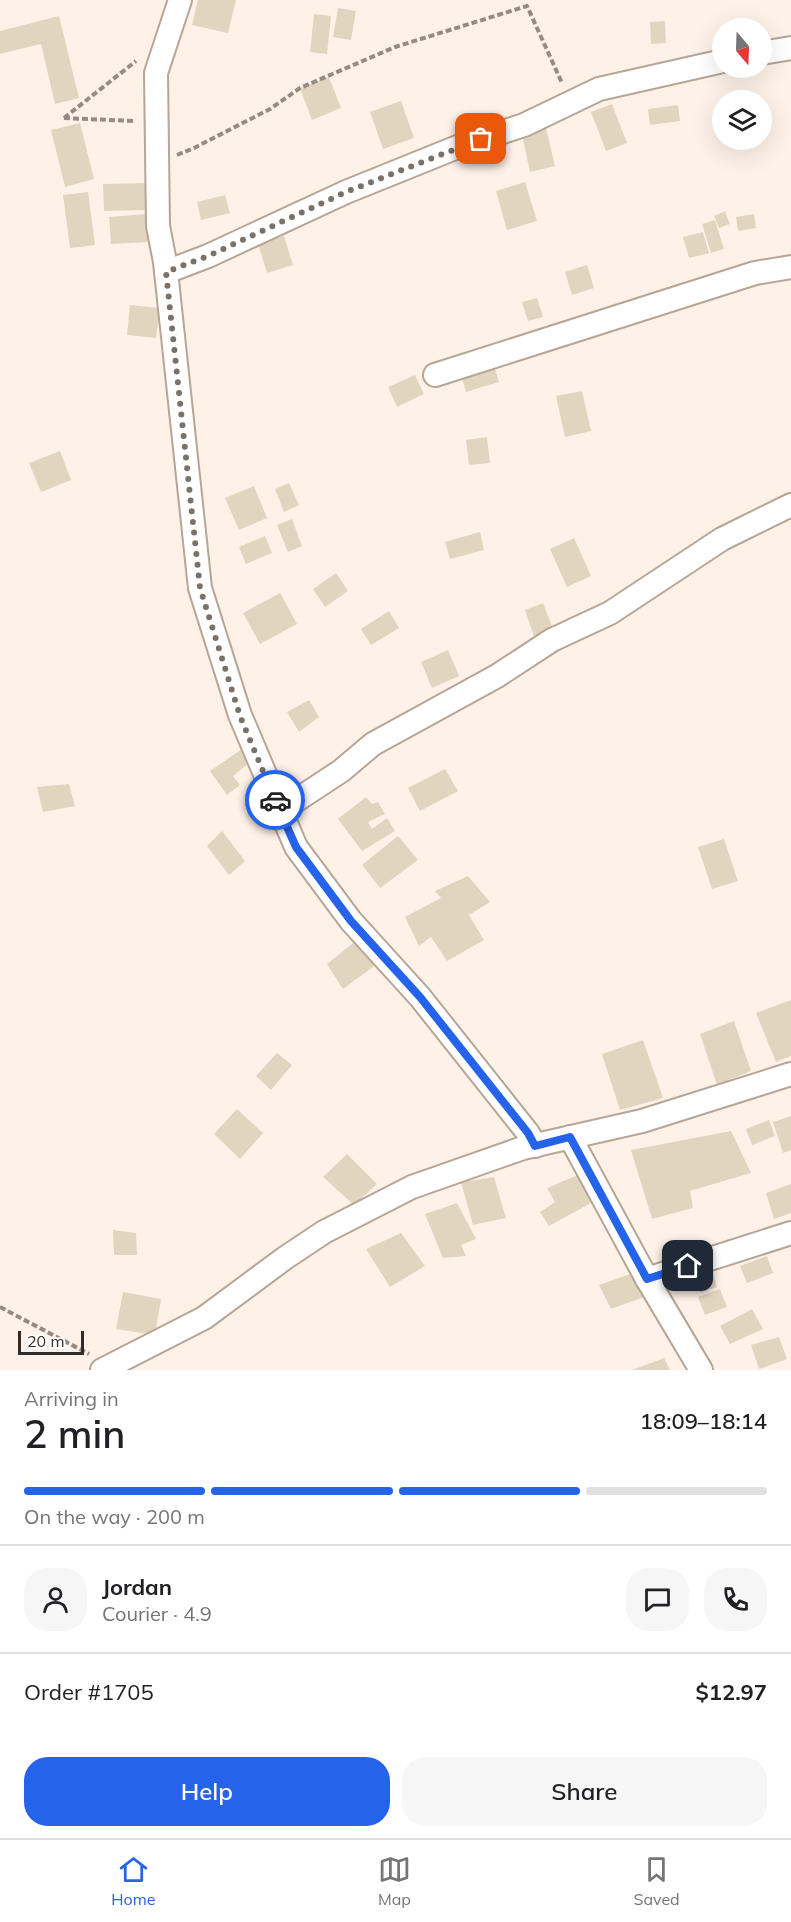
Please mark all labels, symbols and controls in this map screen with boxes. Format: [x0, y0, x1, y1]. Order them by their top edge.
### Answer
north arrow [712, 18, 772, 78]
map controls [712, 18, 772, 150]
button: layers [712, 90, 772, 150]
pin [455, 113, 506, 164]
icon: bag [464, 122, 497, 155]
courier [245, 770, 305, 830]
icon: car [259, 784, 292, 817]
pin [662, 1240, 713, 1291]
icon: home [671, 1249, 704, 1282]
scale bar [18, 1328, 84, 1356]
text: 20 m [27, 1331, 64, 1351]
text: Arriving in [24, 1386, 119, 1411]
text: 18:09–18:14 [640, 1407, 767, 1435]
text: 2 min [24, 1409, 125, 1458]
text: On the way · 200 m [24, 1504, 205, 1529]
button: person [24, 1568, 87, 1631]
button: chat [626, 1568, 689, 1631]
button: phone [704, 1568, 767, 1631]
text: Jordan [102, 1573, 172, 1601]
text: Courier · 4.9 [102, 1601, 212, 1626]
text: Order #1705 [24, 1678, 154, 1706]
text: $12.97 [696, 1678, 767, 1706]
button: Help [24, 1757, 390, 1826]
button: Share [402, 1757, 767, 1826]
tab: Home [111, 1853, 155, 1909]
tab: Map [378, 1853, 411, 1909]
tab: Saved [634, 1853, 680, 1909]

